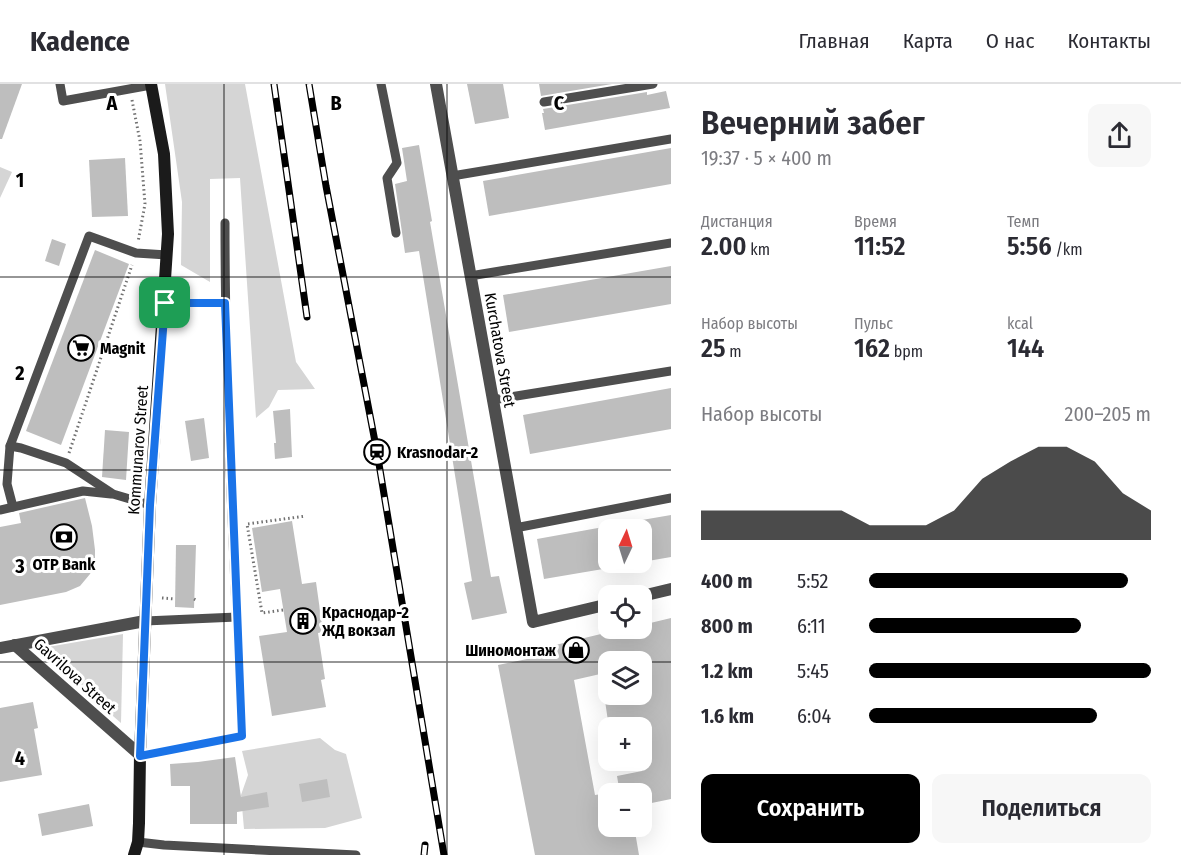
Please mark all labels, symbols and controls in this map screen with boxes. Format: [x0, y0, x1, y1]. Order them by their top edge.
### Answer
text: Kadence [30, 25, 130, 58]
text: Главная [799, 28, 870, 54]
text: Карта [903, 28, 953, 54]
text: О нас [986, 28, 1034, 54]
text: Контакты [1067, 28, 1151, 54]
text: A [106, 91, 119, 115]
text: B [330, 91, 342, 115]
text: C [554, 91, 565, 115]
text: Вечерний забег [701, 103, 925, 143]
button: share [1088, 104, 1151, 167]
text: 19:37 · 5 × 400 m [701, 146, 832, 170]
text: 1 [16, 168, 24, 192]
text: Дистанция [701, 212, 773, 231]
text: Время [854, 212, 897, 231]
text: Темп [1007, 212, 1040, 231]
text: 2.00 [701, 231, 747, 262]
text: 11:52 [854, 231, 905, 262]
text: 5:56 [1007, 231, 1052, 262]
text: km [747, 240, 770, 259]
text: /km [1052, 240, 1083, 259]
pin [139, 277, 190, 328]
icon: arrive [148, 286, 181, 319]
street label: Kurchatova Street [481, 291, 520, 410]
text: Набор высоты [701, 314, 798, 333]
text: Пульс [854, 314, 893, 333]
text: kcal [1007, 314, 1033, 333]
supermarket icon: Magnit [66, 333, 96, 363]
text: 25 [701, 333, 726, 364]
text: 162 [854, 333, 890, 364]
text: 144 [1007, 333, 1044, 364]
place label: Magnit [100, 339, 146, 358]
text: m [726, 342, 742, 361]
text: bpm [890, 342, 923, 361]
text: 2 [14, 361, 25, 385]
street label: Kommunarov Street [124, 384, 152, 515]
text: Набор высоты [701, 402, 822, 426]
text: 200–205 m [1065, 402, 1151, 426]
station icon: Krasnodar-2 [362, 437, 392, 467]
place label: Krasnodar-2 [397, 443, 479, 462]
north arrow [598, 519, 652, 573]
map controls [598, 519, 652, 837]
bank icon: OTP Bank [49, 522, 79, 552]
text: 3 [14, 554, 25, 578]
place label: OTP Bank [33, 555, 96, 574]
text: 400 m [701, 569, 753, 593]
text: 5:52 [797, 569, 828, 593]
button: locate [598, 585, 652, 639]
place label: Краснодар-2 ЖД вокзал [321, 603, 410, 640]
building icon: Краснодар-2 ЖД вокзал [288, 606, 318, 636]
text: 800 m [701, 614, 753, 638]
text: 6:11 [797, 614, 826, 638]
street label: Gavrilova Street [30, 634, 121, 718]
shop icon: Шиномонтаж [561, 635, 591, 665]
place label: Шиномонтаж [465, 641, 556, 660]
button: layers [598, 651, 652, 705]
text: 1.2 km [701, 659, 753, 683]
text: 5:45 [797, 659, 829, 683]
text: 1.6 km [701, 704, 754, 728]
text: 6:04 [797, 704, 831, 728]
button: + [598, 717, 652, 771]
text: 4 [15, 746, 25, 770]
button: Сохранить [701, 774, 920, 843]
button: Поделиться [932, 774, 1151, 843]
button: − [598, 783, 652, 837]

